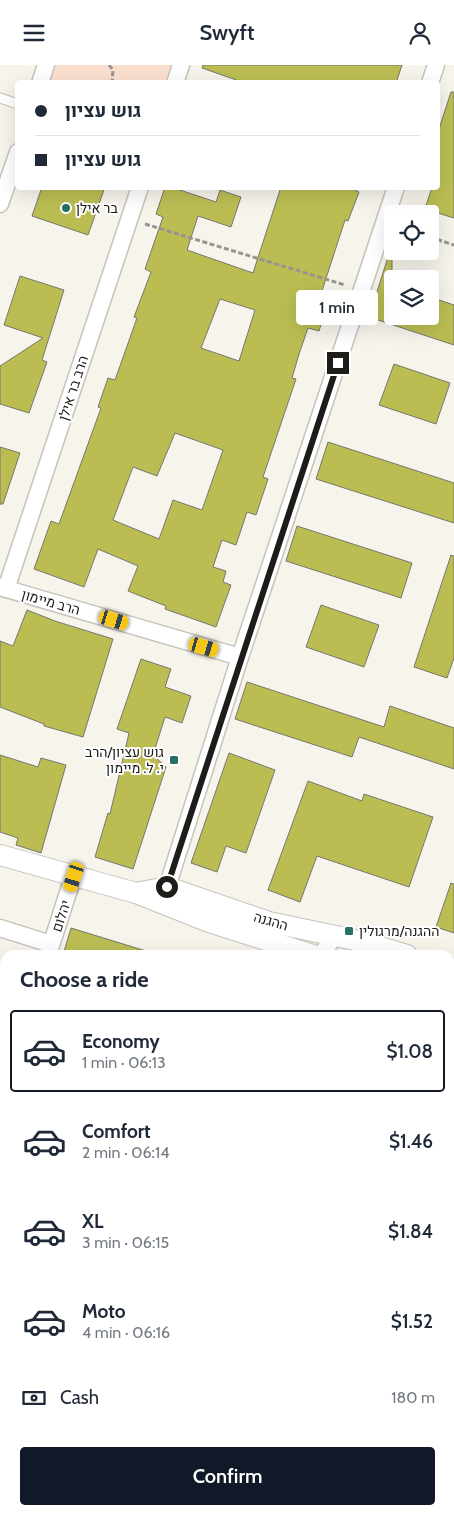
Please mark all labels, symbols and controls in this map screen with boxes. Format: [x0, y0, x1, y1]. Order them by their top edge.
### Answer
icon: menu [20, 19, 48, 47]
text: Swyft [199, 19, 255, 46]
icon: person [406, 19, 434, 47]
text: גוש עציון [65, 99, 141, 122]
text: גוש עציון [65, 148, 141, 171]
place label: בר אילן [76, 199, 118, 217]
marker: בר אילן [60, 202, 72, 214]
map controls [384, 205, 439, 325]
button: locate [384, 205, 439, 260]
button: layers [384, 270, 439, 325]
callout: 1 min [297, 291, 379, 325]
text: 1 min [319, 298, 355, 317]
route end [327, 352, 349, 374]
street label: הרב בר אילן [54, 353, 92, 423]
street label: הרב מיימון [20, 585, 82, 619]
car [97, 608, 130, 632]
car [187, 636, 220, 658]
place label: גוש עציון/הרב י. ל. מיימון [85, 743, 164, 777]
marker: גוש עציון/הרב י. ל. מיימון [168, 754, 180, 766]
car [62, 860, 85, 894]
route start [156, 876, 178, 898]
street label: יהלום [47, 898, 75, 934]
street label: ההגנה [252, 907, 290, 935]
place label: ההגנה/מרגולין [359, 922, 439, 940]
marker: ההגנה/מרגולין [343, 925, 355, 937]
text: Choose a ride [20, 966, 149, 993]
icon: car [22, 1029, 67, 1074]
text: Economy [82, 1030, 160, 1053]
text: $1.08 [386, 1040, 433, 1063]
text: 1 min · 06:13 [82, 1053, 166, 1072]
icon: car [22, 1119, 67, 1164]
text: Comfort [82, 1120, 151, 1143]
text: $1.46 [389, 1130, 433, 1153]
text: 2 min · 06:14 [82, 1143, 169, 1162]
icon: car [22, 1209, 67, 1254]
text: XL [82, 1210, 103, 1233]
text: $1.84 [388, 1220, 433, 1243]
text: 3 min · 06:15 [82, 1233, 169, 1252]
icon: car [22, 1299, 67, 1344]
text: Moto [82, 1300, 126, 1323]
text: $1.52 [391, 1310, 433, 1333]
text: 4 min · 06:16 [82, 1323, 170, 1342]
icon: cash [20, 1384, 48, 1412]
text: Cash [60, 1386, 99, 1409]
text: 180 m [391, 1388, 435, 1407]
button: Confirm [20, 1447, 435, 1505]

